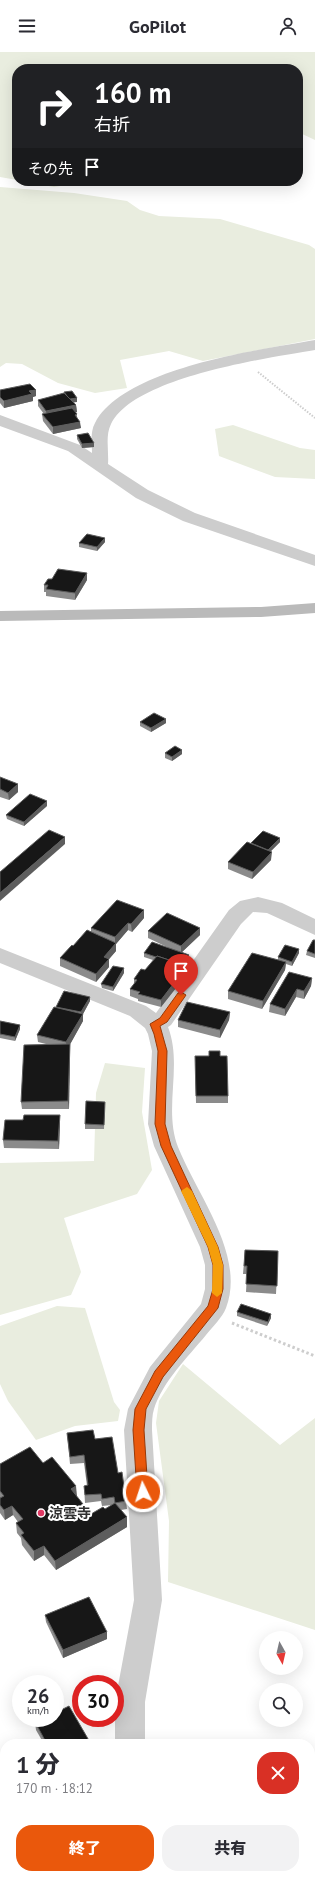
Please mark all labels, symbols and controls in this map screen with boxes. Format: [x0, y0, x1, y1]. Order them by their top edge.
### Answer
icon: menu [16, 15, 38, 37]
text: GoPilot [129, 15, 186, 38]
icon: person [277, 15, 299, 37]
text: 160 m [94, 74, 171, 111]
icon: right [28, 80, 80, 132]
text: 右折 [94, 113, 130, 136]
icon: arrive [81, 156, 103, 178]
text: その先 [28, 159, 73, 178]
pin [164, 954, 198, 995]
icon: arrive [170, 960, 192, 982]
position arrow [122, 1471, 164, 1513]
place label: 涼雲寺 [49, 1504, 91, 1522]
marker: 涼雲寺 [36, 1508, 46, 1518]
north arrow [259, 1631, 303, 1675]
map controls [259, 1631, 303, 1727]
speed limit sign: 30 [72, 1675, 124, 1727]
text: 26 [27, 1683, 49, 1709]
button: search [259, 1683, 303, 1727]
text: km/h [27, 1704, 49, 1717]
text: 1 分 [16, 1749, 60, 1780]
button: close [257, 1752, 299, 1794]
text: 170 m · 18:12 [16, 1780, 93, 1797]
button: 終了 [16, 1825, 154, 1871]
button: 共有 [162, 1825, 299, 1871]

